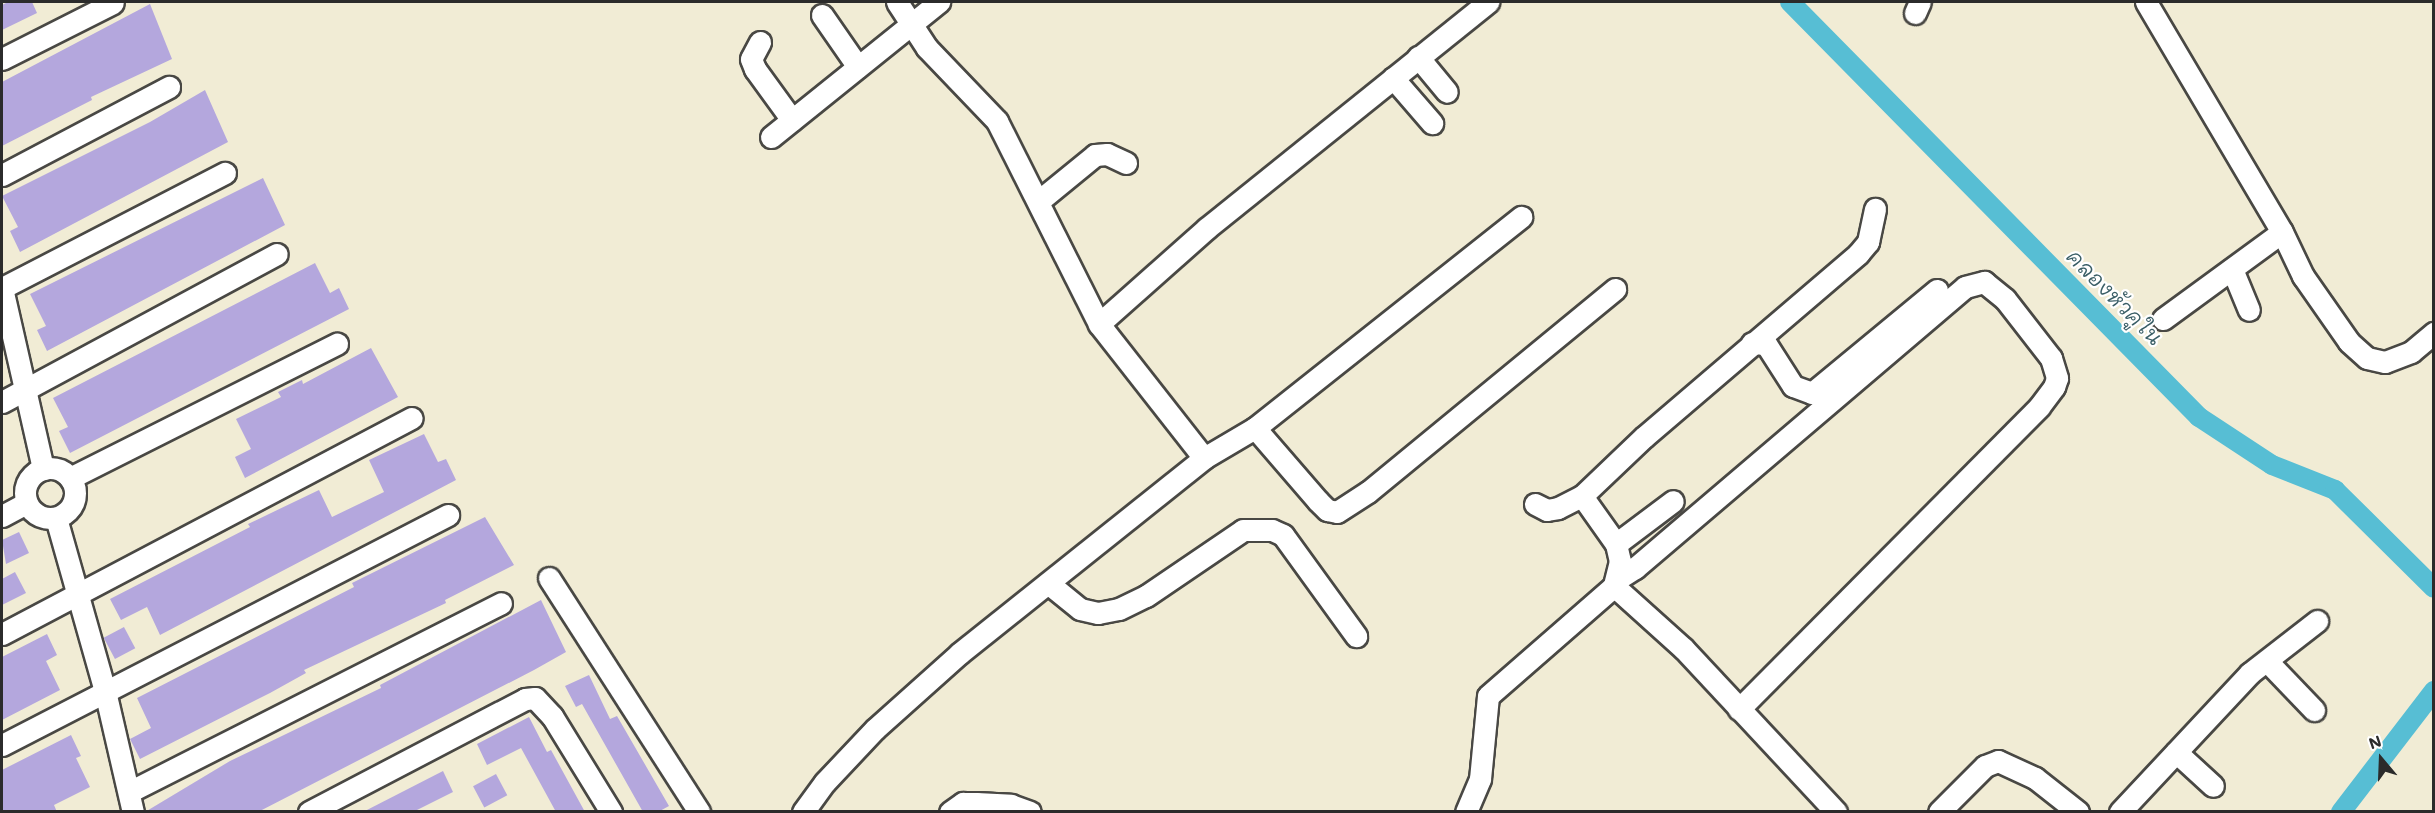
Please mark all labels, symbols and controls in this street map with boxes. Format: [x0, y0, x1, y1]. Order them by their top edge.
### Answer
water label: คลองหัวคูใน [2062, 244, 2168, 350]
north arrow [2351, 729, 2411, 789]
text: N [2366, 730, 2384, 753]

